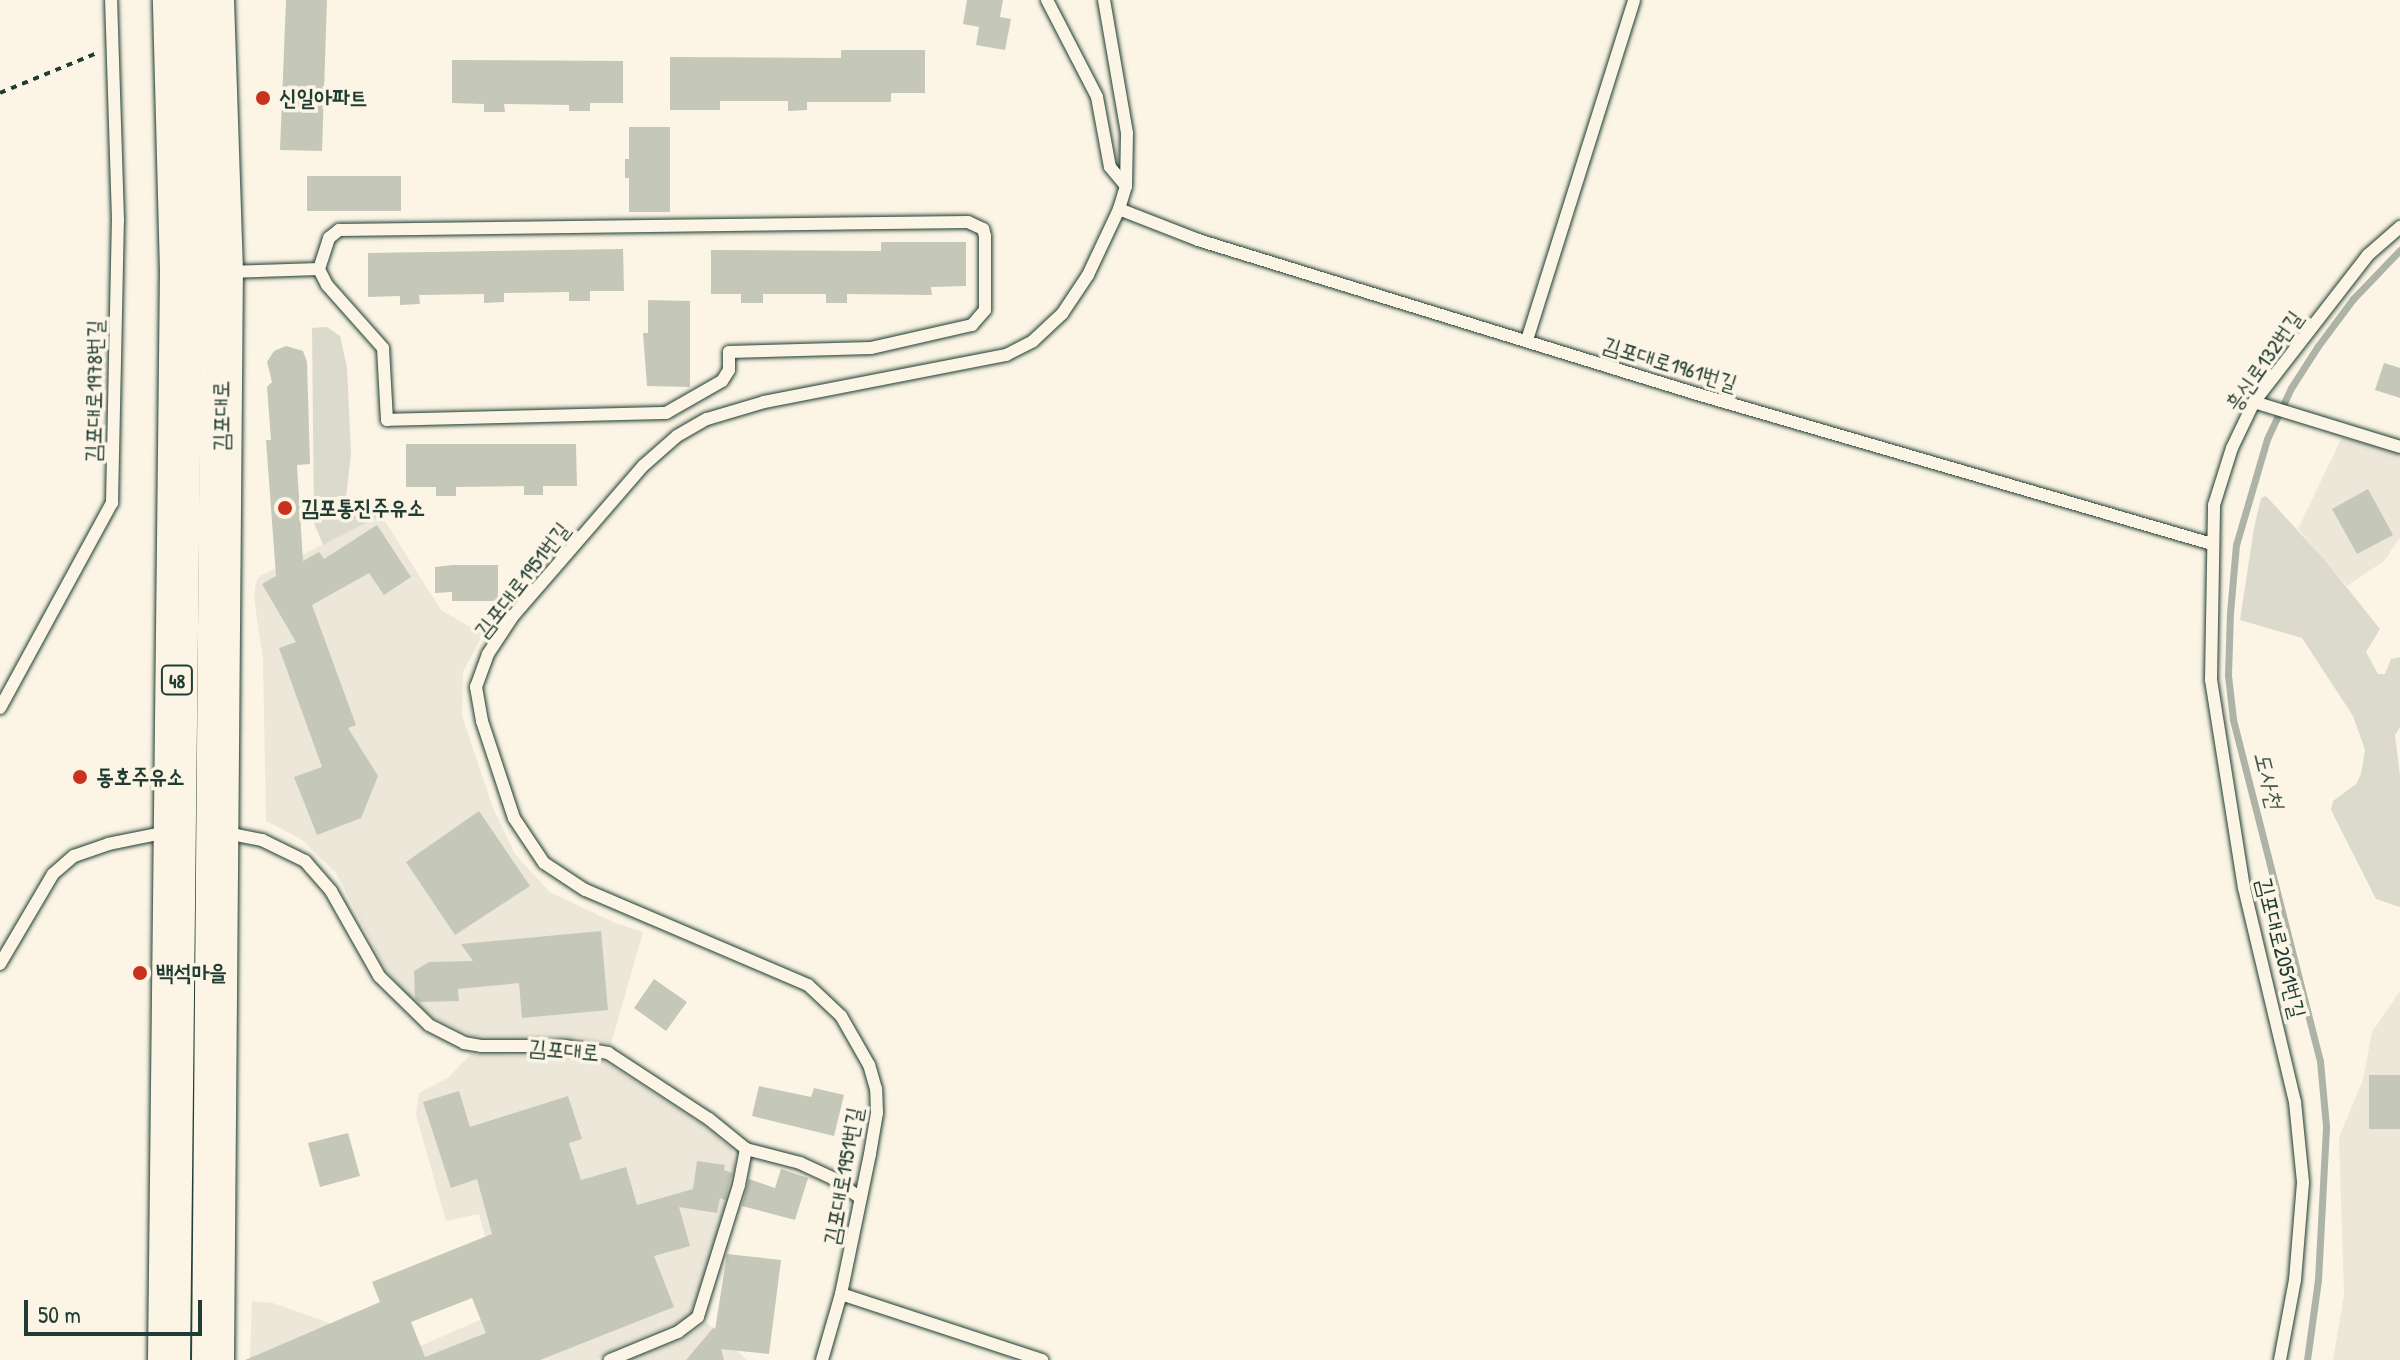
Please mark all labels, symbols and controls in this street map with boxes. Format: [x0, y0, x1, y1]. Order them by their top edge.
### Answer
place label: 신일아파트 [279, 85, 368, 111]
marker: 신일아파트 [254, 89, 272, 107]
street label: 흥신로132번길 [2220, 306, 2308, 416]
street label: 김포대로1978번길 [80, 319, 108, 463]
street label: 김포대로1961번길 [1600, 331, 1740, 397]
street label: 김포대로 [208, 381, 234, 451]
place label: 김포통진주유소 [301, 495, 425, 521]
marker: 김포통진주유소 [276, 499, 294, 517]
street label: 김포대로1951번길 [469, 517, 575, 643]
road number: 48 [159, 664, 195, 696]
water label: 도사천 [2248, 748, 2290, 812]
place label: 동호주유소 [96, 764, 185, 790]
marker: 동호주유소 [71, 768, 89, 786]
street label: 김포대로2051번길 [2251, 875, 2311, 1021]
place label: 백석마을 [156, 960, 227, 986]
marker: 백석마을 [131, 964, 149, 982]
street label: 김포대로 [528, 1034, 600, 1066]
street label: 김포대로1951번길 [818, 1105, 868, 1247]
scale bar [28, 1284, 206, 1334]
text: 50 m [38, 1298, 81, 1330]

